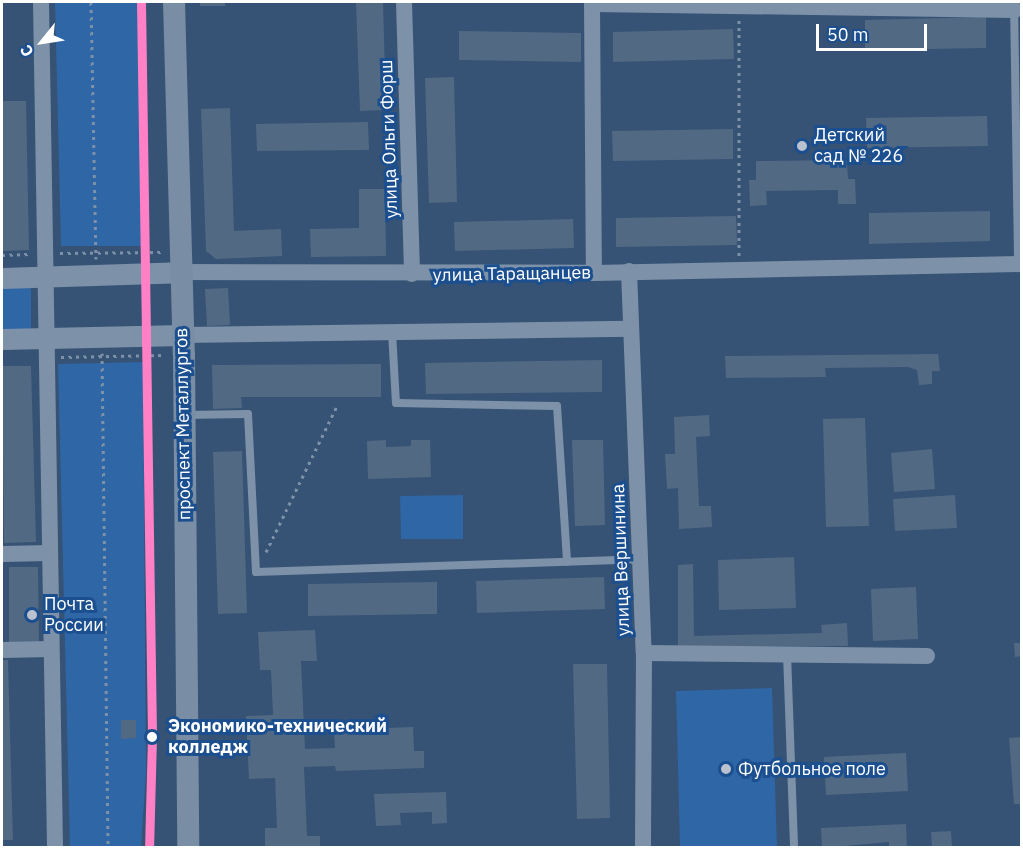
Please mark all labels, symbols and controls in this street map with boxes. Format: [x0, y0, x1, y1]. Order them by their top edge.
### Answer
north arrow [12, 12, 72, 72]
scale bar [819, 12, 930, 50]
text: 50 m [827, 23, 869, 46]
text: С [15, 41, 38, 61]
street label: улица Ольги Форш [375, 59, 403, 219]
place label: Детский сад № 226 [814, 125, 903, 168]
marker: Детский сад № 226 [795, 139, 809, 153]
street label: улица Таращанцев [433, 262, 591, 286]
street label: проспект Металлургов [171, 328, 195, 520]
street label: улица Вершинина [608, 483, 634, 637]
place label: Почта России [44, 594, 104, 636]
marker: Почта России [25, 608, 39, 622]
place label: Экономико-технический колледж [168, 716, 387, 758]
marker: Экономико-технический колледж [141, 726, 163, 748]
place label: Футбольное поле [738, 758, 886, 780]
marker: Футбольное поле [719, 762, 733, 776]

